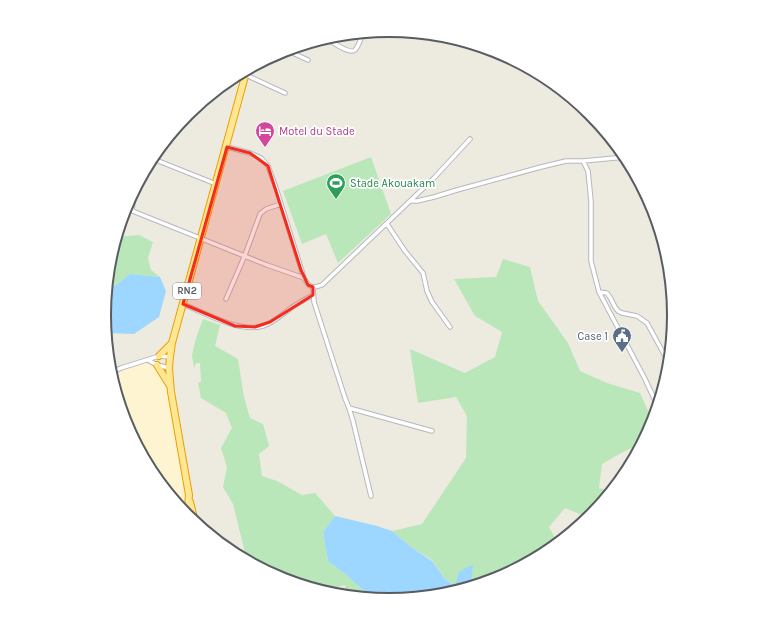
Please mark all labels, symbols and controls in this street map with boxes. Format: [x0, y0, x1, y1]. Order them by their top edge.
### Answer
hotel icon: Motel du Stade [254, 120, 276, 148]
place label: Motel du Stade [279, 125, 355, 138]
sports icon: Stade Akouakam [325, 172, 347, 200]
place label: Stade Akouakam [350, 177, 435, 190]
road number: RN2 [173, 283, 201, 299]
public building icon: Case 1 [611, 325, 633, 353]
place label: Case 1 [578, 330, 608, 343]

